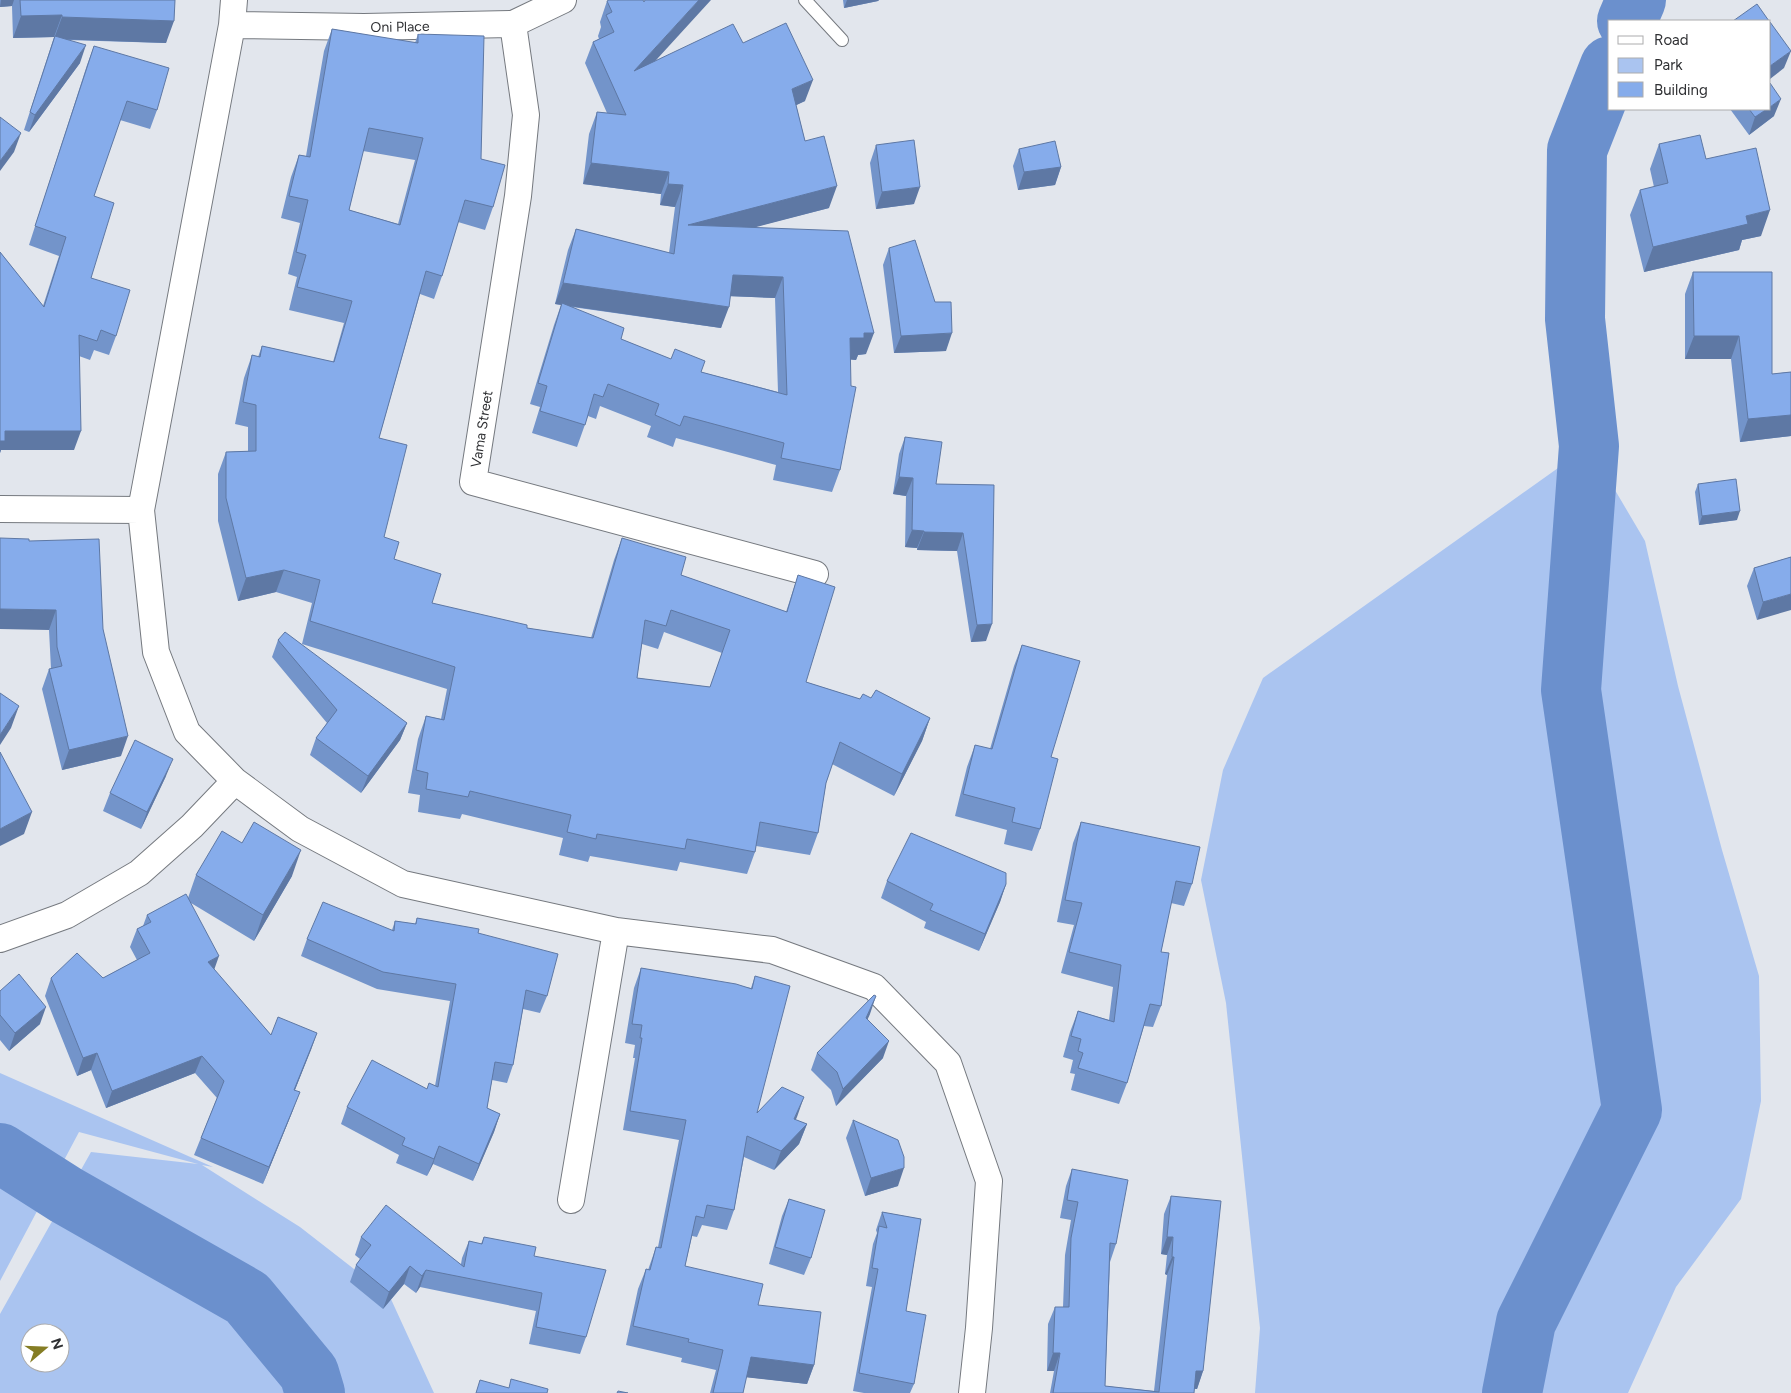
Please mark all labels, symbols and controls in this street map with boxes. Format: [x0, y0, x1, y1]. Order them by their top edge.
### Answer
street label: Oni Place [370, 18, 430, 36]
legend [1608, 20, 1771, 110]
text: Road [1654, 31, 1689, 49]
text: Park [1654, 56, 1683, 74]
text: Building [1654, 81, 1708, 99]
street label: Vama Street [468, 389, 496, 469]
north arrow [20, 1323, 70, 1373]
text: N [47, 1336, 67, 1352]

